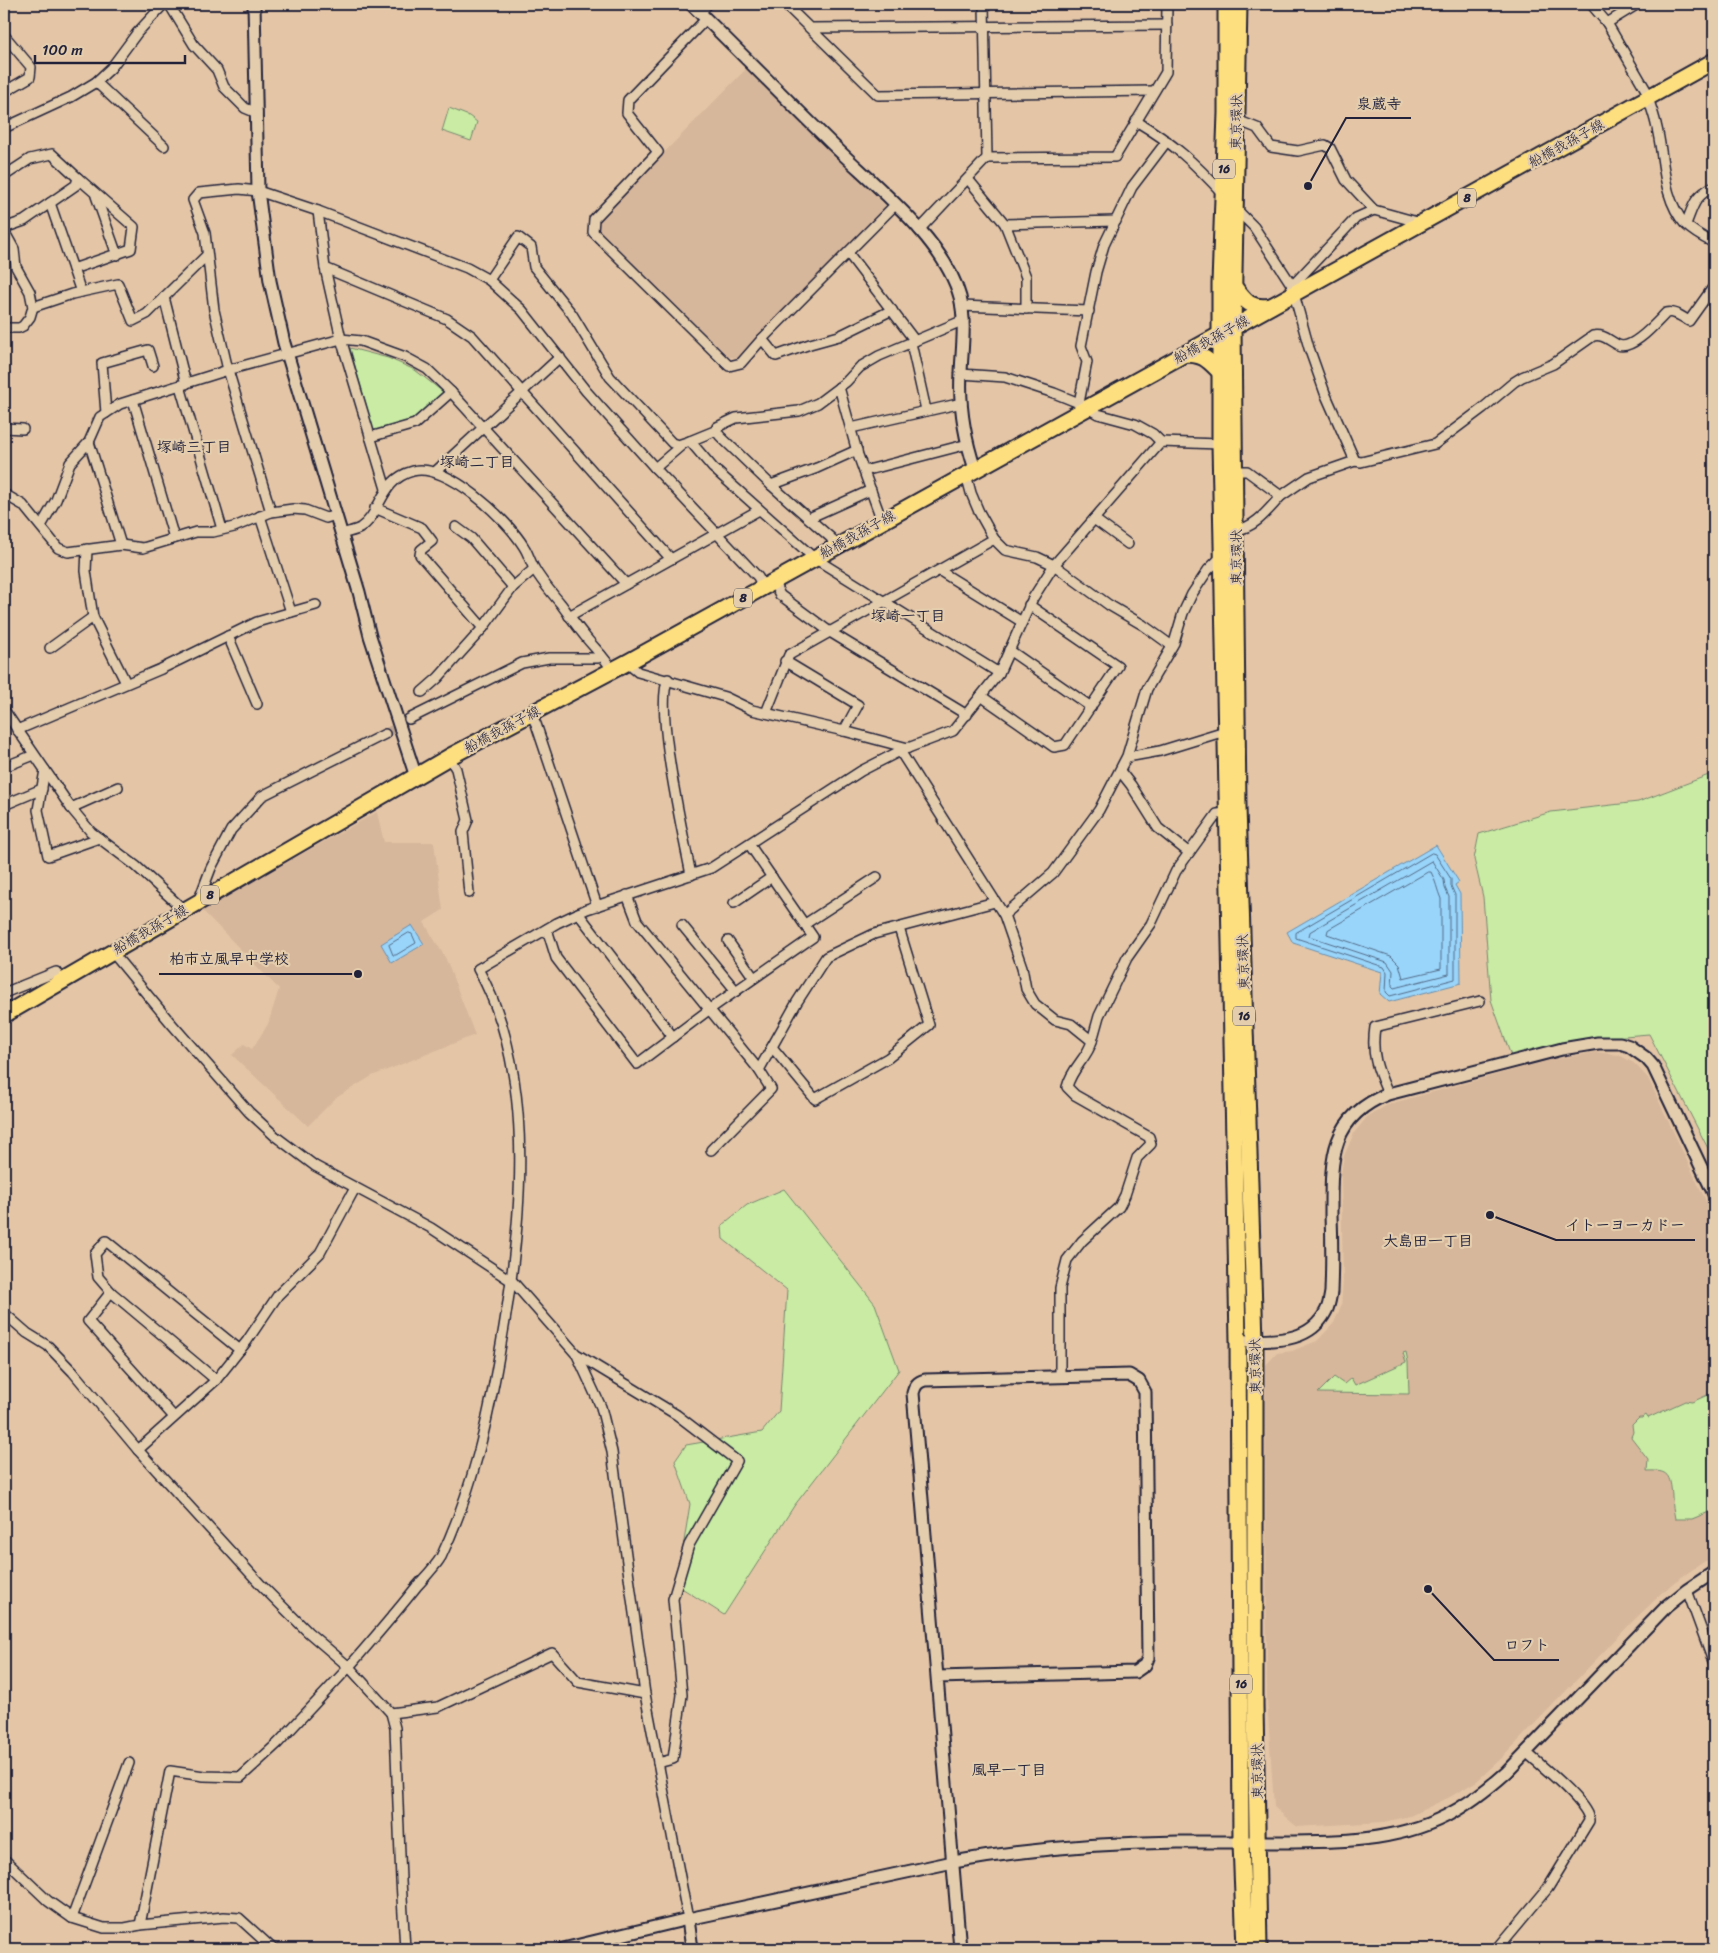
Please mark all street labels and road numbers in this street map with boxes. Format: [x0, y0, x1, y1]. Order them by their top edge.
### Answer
street label: 東京環状 [1224, 94, 1249, 150]
street label: 船橋我孫子線 [1523, 112, 1609, 175]
road number: 16 [1213, 160, 1235, 178]
road number: 8 [1458, 188, 1476, 208]
street label: 船橋我孫子線 [1168, 308, 1254, 371]
street label: 船橋我孫子線 [814, 503, 900, 566]
street label: 東京環状 [1224, 529, 1249, 585]
road number: 8 [734, 588, 752, 608]
street label: 船橋我孫子線 [459, 699, 545, 760]
road number: 8 [201, 886, 219, 904]
street label: 船橋我孫子線 [108, 898, 193, 961]
street label: 東京環状 [1230, 934, 1257, 990]
road number: 16 [1233, 1006, 1255, 1026]
street label: 東京環状 [1243, 1338, 1268, 1394]
road number: 16 [1230, 1675, 1252, 1694]
street label: 東京環状 [1245, 1743, 1270, 1799]

